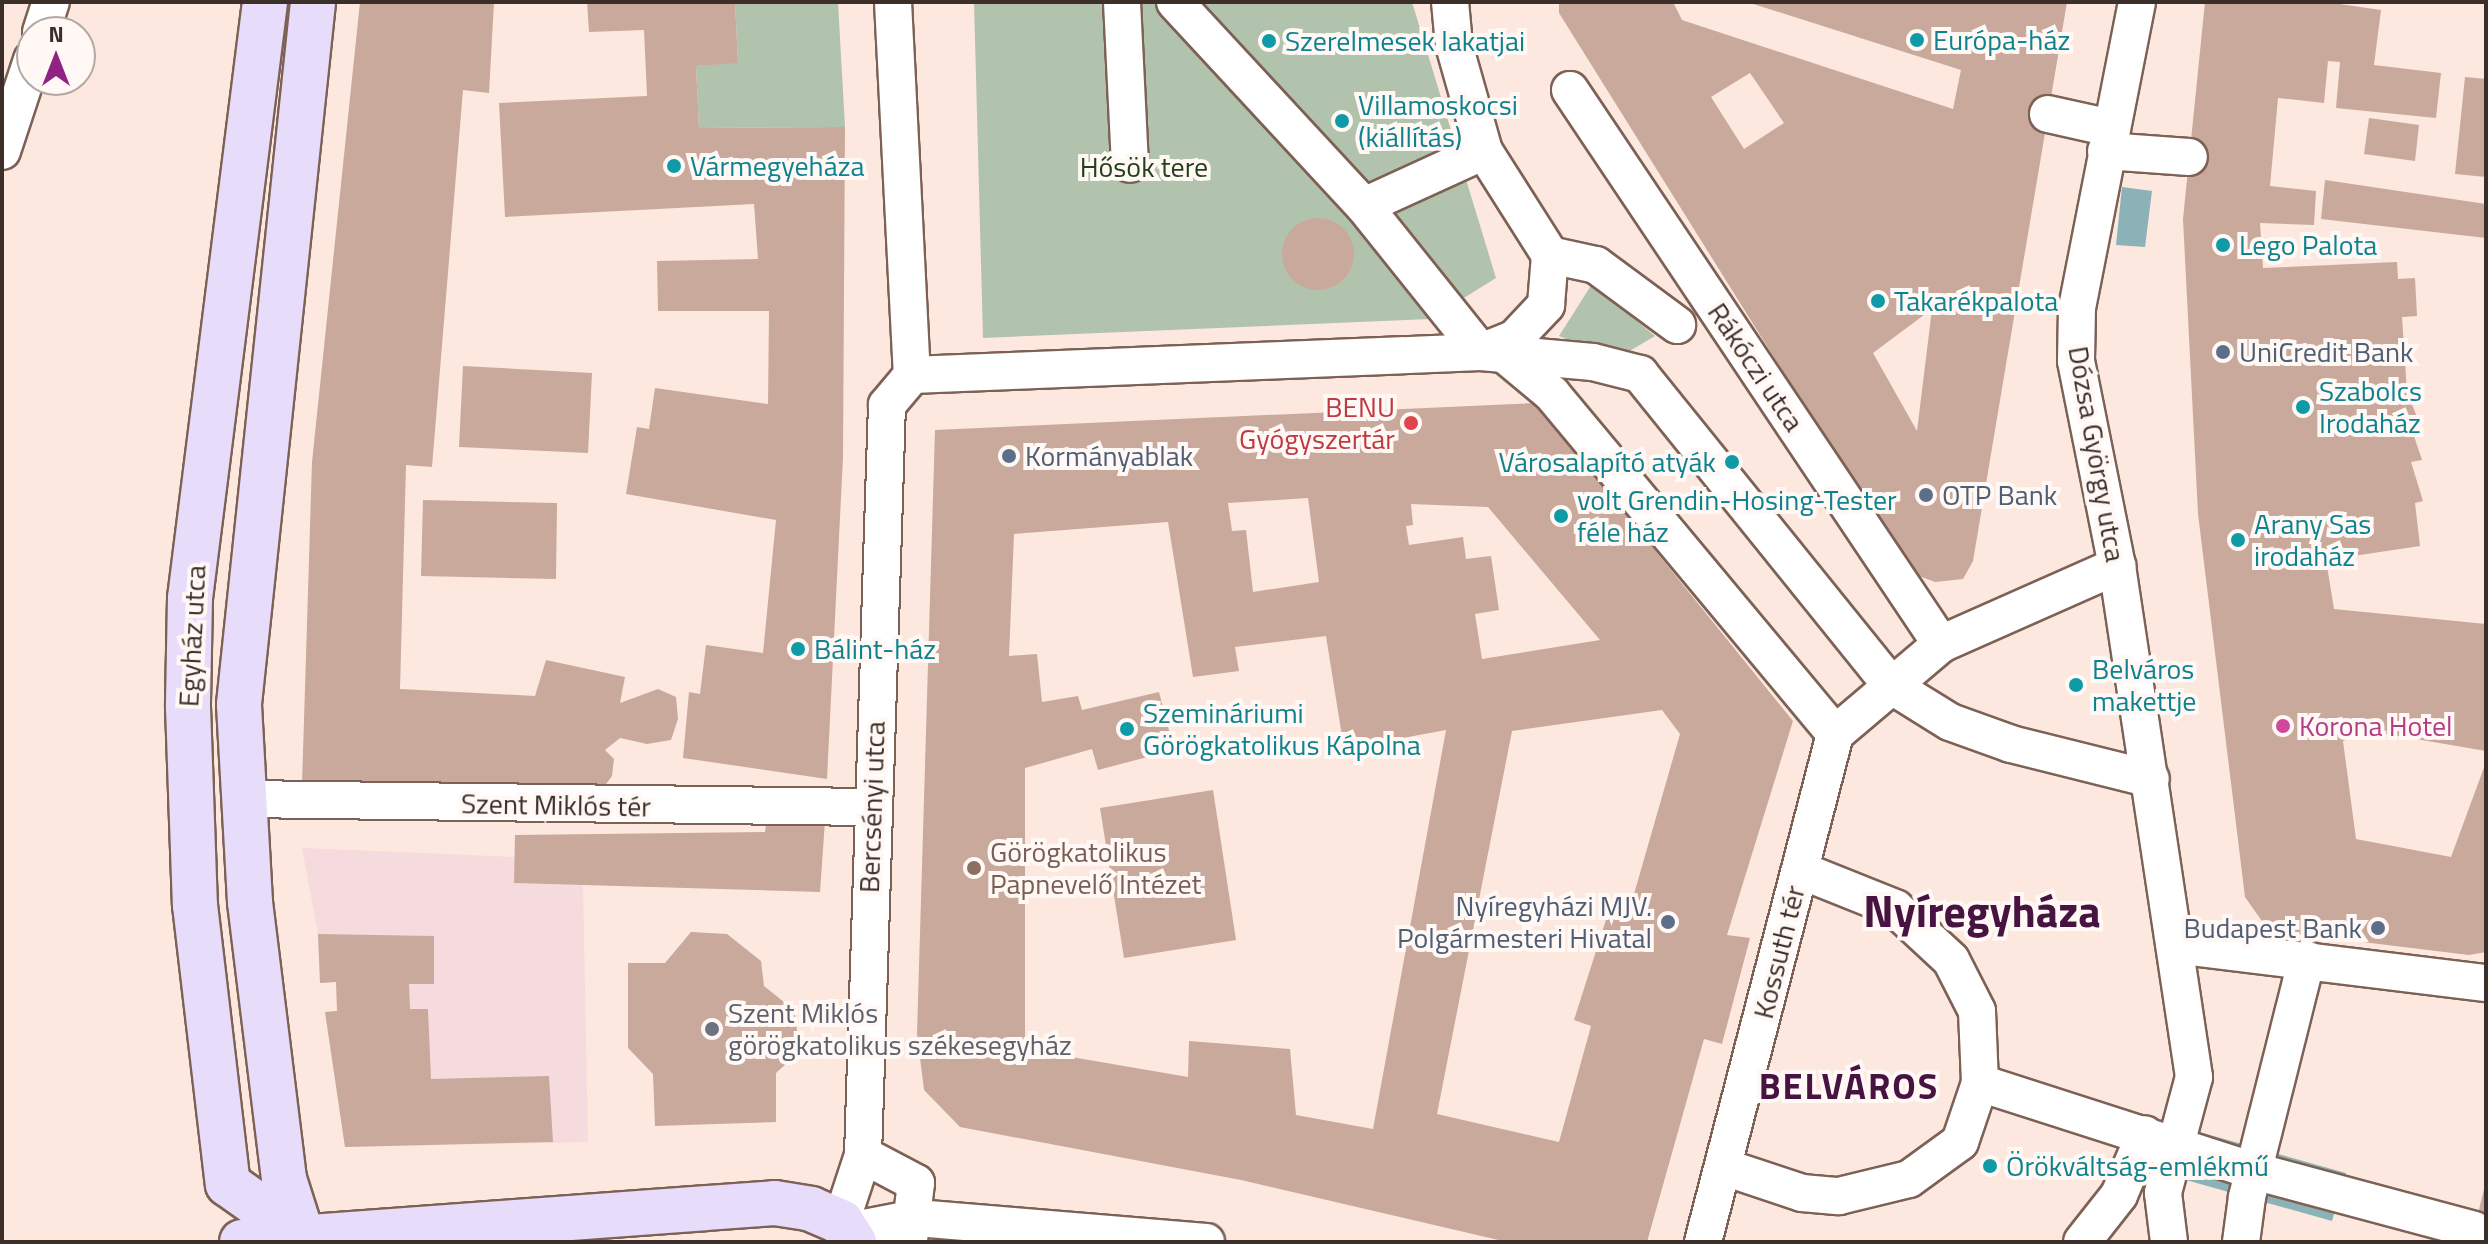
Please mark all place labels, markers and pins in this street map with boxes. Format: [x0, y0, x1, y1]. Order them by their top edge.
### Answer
place label: Európa-ház [1933, 23, 2070, 57]
place label: Szerelmesek lakatjai [1285, 24, 1525, 58]
marker: Európa-ház [1908, 31, 1926, 49]
marker: Szerelmesek lakatjai [1260, 32, 1278, 50]
place label: Villamoskocsi (kiállítás) [1358, 88, 1518, 154]
marker: Villamoskocsi (kiállítás) [1333, 112, 1351, 130]
place label: Vármegyeháza [690, 149, 864, 183]
marker: Vármegyeháza [665, 157, 683, 175]
place label: Lego Palota [2239, 228, 2377, 262]
marker: Lego Palota [2214, 236, 2232, 254]
place label: Takarékpalota [1894, 284, 2058, 318]
marker: Takarékpalota [1869, 292, 1887, 310]
place label: UniCredit Bank [2239, 335, 2414, 369]
marker: UniCredit Bank [2214, 343, 2232, 361]
place label: Szabolcs Irodaház [2319, 374, 2422, 440]
place label: BENU Gyógyszertár [1239, 390, 1395, 456]
marker: Szabolcs Irodaház [2294, 398, 2312, 416]
marker: BENU Gyógyszertár [1402, 414, 1420, 432]
place label: Kormányablak [1025, 439, 1193, 473]
place label: Városalapító atyák [1498, 445, 1716, 479]
marker: Kormányablak [1000, 447, 1018, 465]
marker: Városalapító atyák [1723, 453, 1741, 471]
place label: OTP Bank [1942, 478, 2057, 512]
place label: volt Grendin-Hosing-Tester féle ház [1577, 483, 1897, 549]
marker: OTP Bank [1917, 486, 1935, 504]
marker: volt Grendin-Hosing-Tester féle ház [1552, 507, 1570, 525]
place label: Arany Sas irodaház [2254, 507, 2371, 573]
marker: Arany Sas irodaház [2229, 531, 2247, 549]
place label: Bálint-ház [814, 632, 936, 666]
marker: Bálint-ház [789, 640, 807, 658]
place label: Belváros makettje [2092, 652, 2196, 718]
marker: Belváros makettje [2067, 676, 2085, 694]
place label: Szemináriumi Görögkatolikus Kápolna [1143, 696, 1421, 762]
place label: Korona Hotel [2299, 709, 2453, 743]
marker: Korona Hotel [2274, 717, 2292, 735]
marker: Szemináriumi Görögkatolikus Kápolna [1118, 720, 1136, 738]
place label: Görögkatolikus Papnevelő Intézet [990, 835, 1201, 901]
marker: Görögkatolikus Papnevelő Intézet [965, 859, 983, 877]
place label: Nyíregyházi MJV. Polgármesteri Hivatal [1397, 889, 1652, 955]
place label: Budapest Bank [2183, 911, 2362, 945]
marker: Nyíregyházi MJV. Polgármesteri Hivatal [1659, 913, 1677, 931]
marker: Budapest Bank [2369, 919, 2387, 937]
place label: Szent Miklós görögkatolikus székesegyház [728, 996, 1072, 1062]
marker: Szent Miklós görögkatolikus székesegyház [703, 1020, 721, 1038]
place label: Örökváltság-emlékmű [2006, 1149, 2269, 1183]
marker: Örökváltság-emlékmű [1981, 1157, 1999, 1175]

